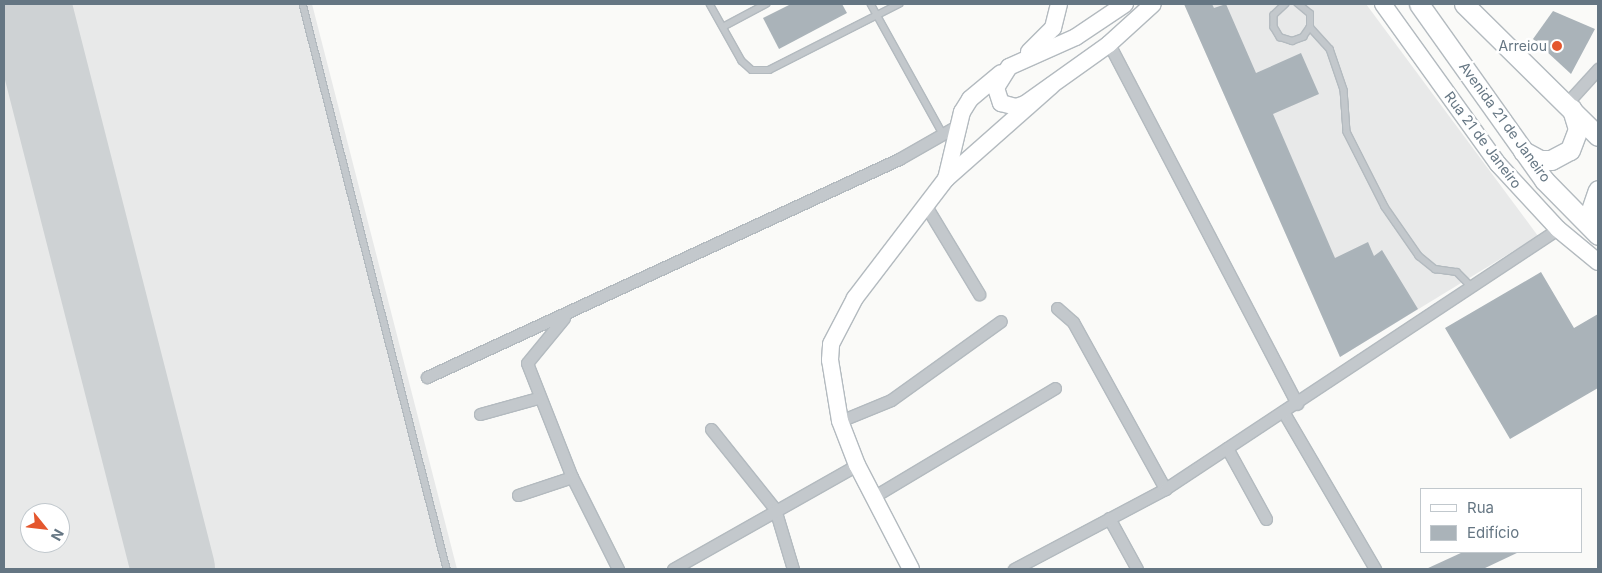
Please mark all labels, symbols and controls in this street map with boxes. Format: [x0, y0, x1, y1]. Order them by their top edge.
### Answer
place label: Arreiou [1499, 38, 1547, 54]
marker: Arreiou [1551, 40, 1563, 52]
street label: Avenida 21 de Janeiro [1456, 59, 1554, 185]
street label: Rua 21 de Janeiro [1441, 88, 1525, 192]
legend [1420, 488, 1582, 553]
text: Rua [1467, 498, 1494, 517]
north arrow [20, 503, 70, 553]
text: Edifício [1467, 523, 1519, 542]
text: N [48, 526, 68, 544]

